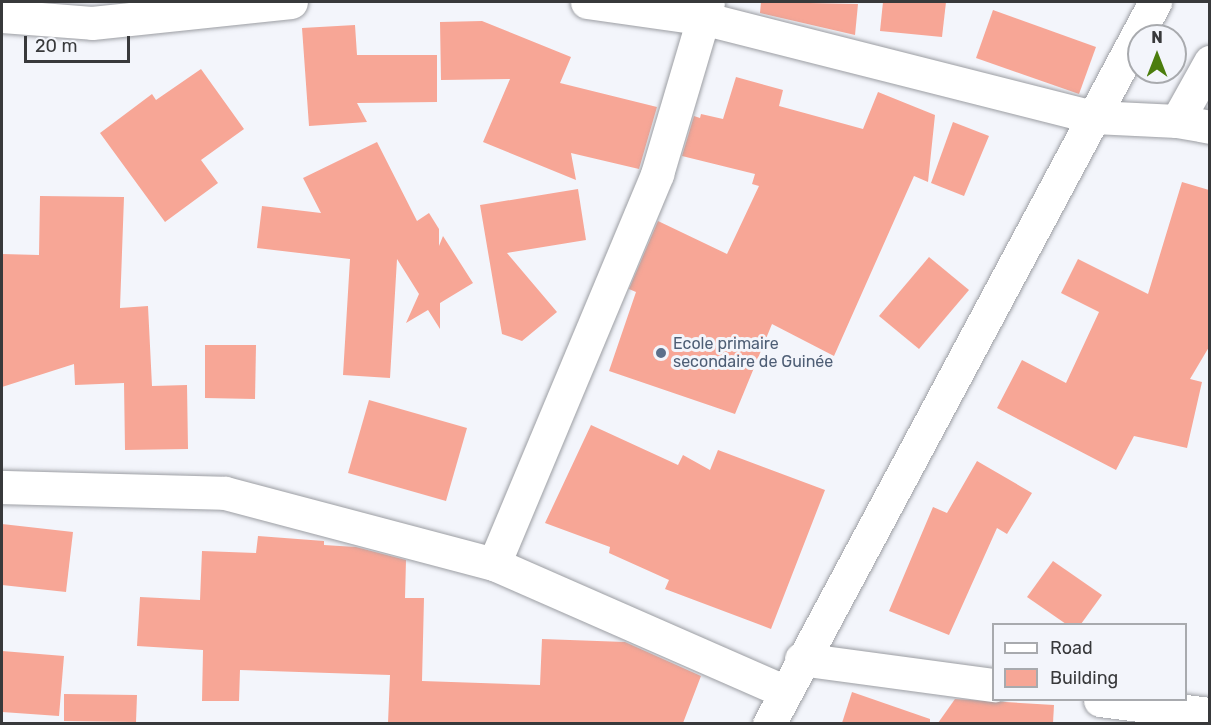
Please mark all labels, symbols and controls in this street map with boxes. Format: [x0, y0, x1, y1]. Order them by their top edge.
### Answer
scale bar [27, 24, 134, 62]
north arrow [1127, 24, 1187, 84]
text: N [1151, 28, 1163, 47]
text: 20 m [35, 35, 77, 57]
place label: Ecole primaire secondaire de Guinée [673, 334, 833, 372]
marker: Ecole primaire secondaire de Guinée [654, 346, 668, 360]
legend [992, 623, 1187, 701]
text: Road [1050, 637, 1093, 659]
text: Building [1050, 667, 1118, 689]

